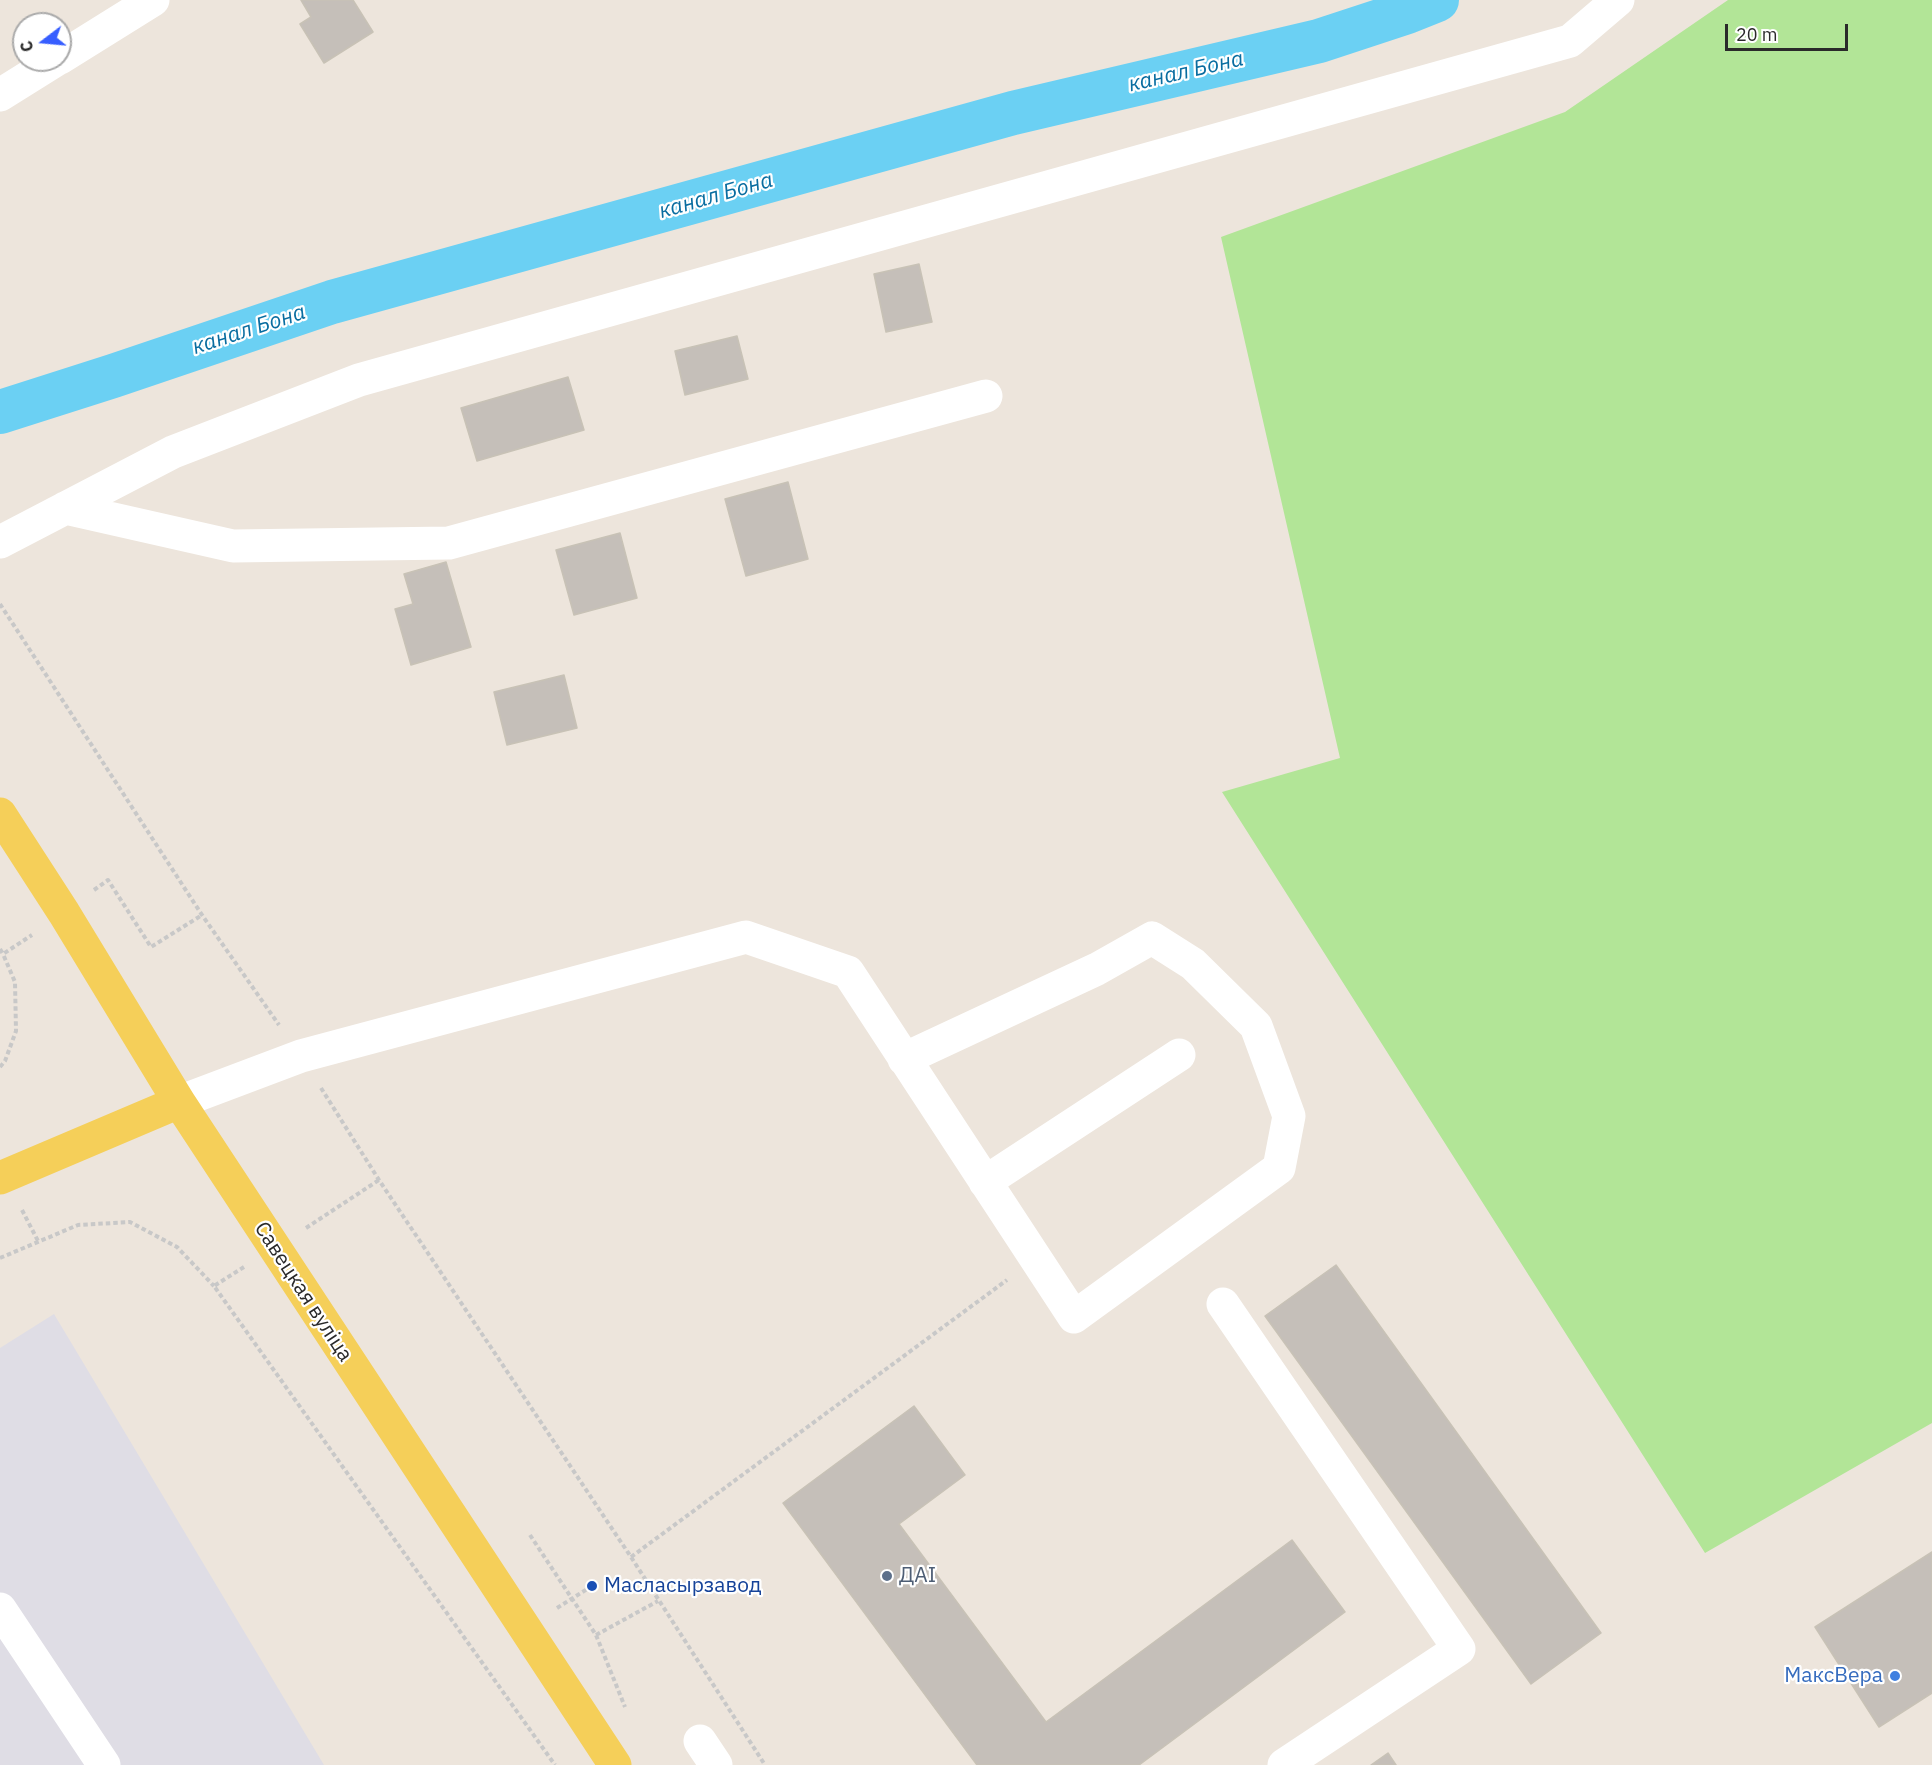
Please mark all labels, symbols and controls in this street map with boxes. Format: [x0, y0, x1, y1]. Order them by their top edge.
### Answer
north arrow [12, 12, 72, 72]
scale bar [1728, 12, 1851, 50]
text: 20 m [1736, 23, 1778, 46]
text: С [16, 39, 38, 54]
water label: канал Бона [1126, 46, 1246, 98]
water label: канал Бона [656, 167, 776, 225]
water label: канал Бона [189, 299, 309, 361]
street label: Савецкая вуліца [248, 1217, 358, 1367]
place label: ДАІ [899, 1563, 936, 1589]
marker: ДАІ [880, 1569, 894, 1583]
place label: Масласырзавод [604, 1573, 761, 1599]
marker: Масласырзавод [585, 1579, 599, 1593]
place label: МаксBepa [1784, 1663, 1883, 1689]
marker: МаксBepa [1888, 1669, 1902, 1683]

